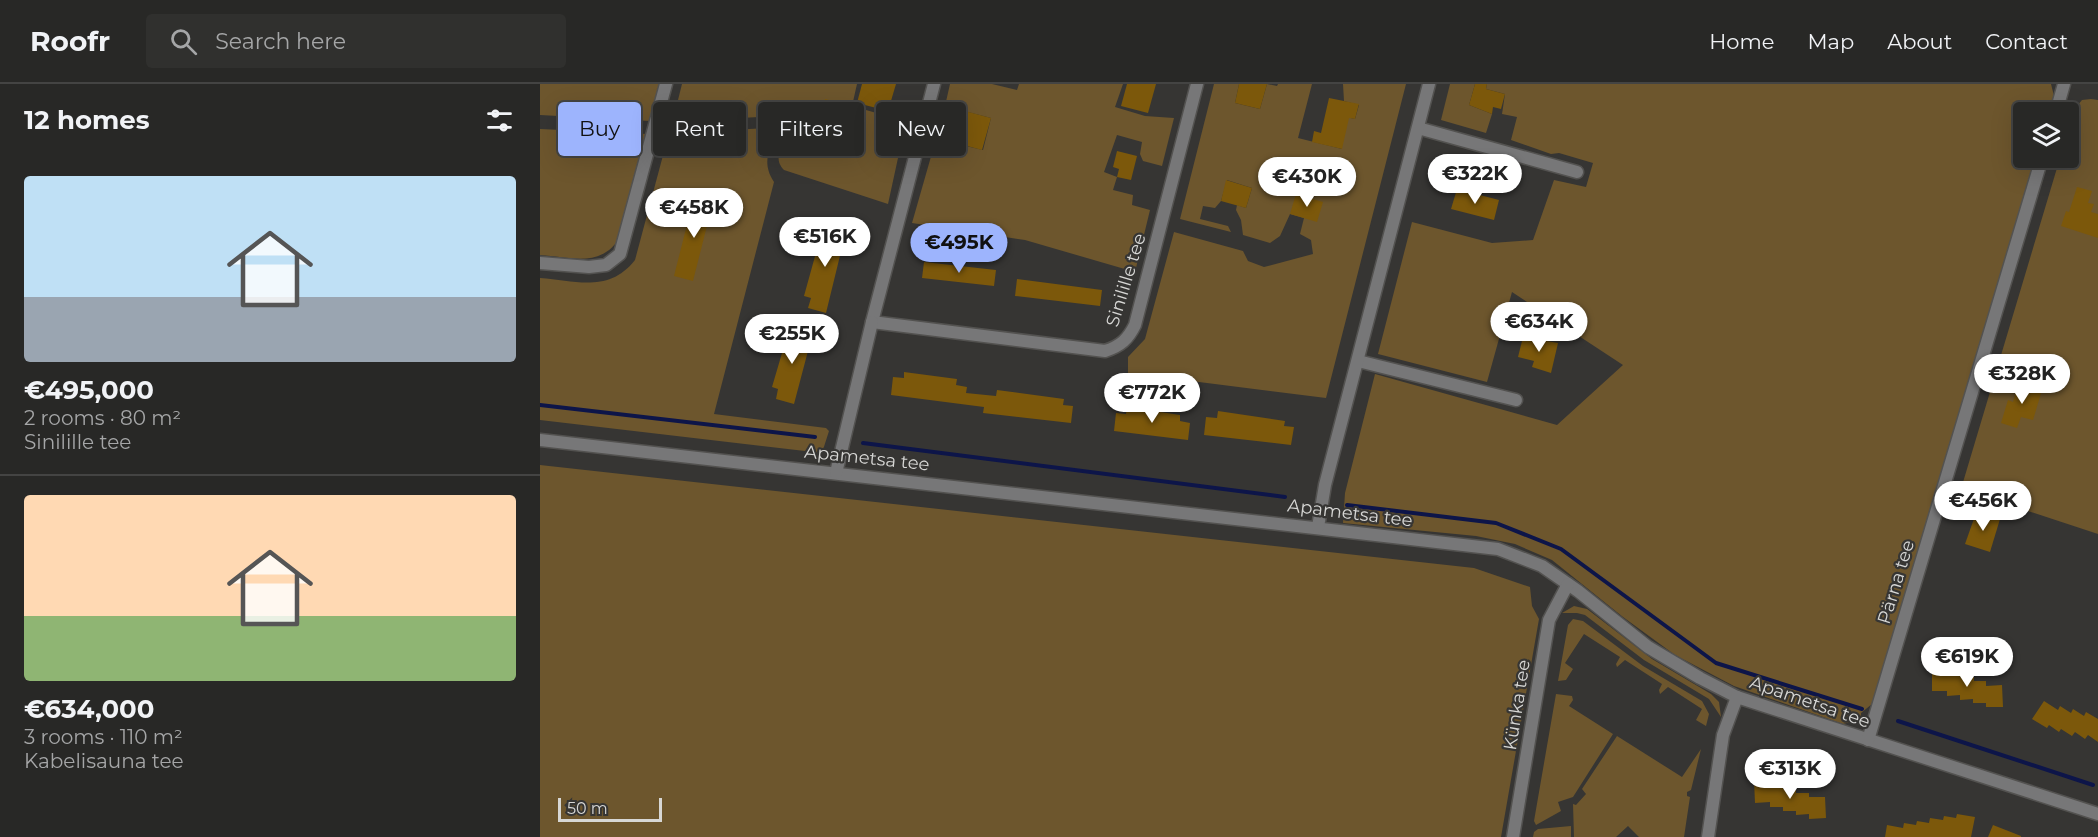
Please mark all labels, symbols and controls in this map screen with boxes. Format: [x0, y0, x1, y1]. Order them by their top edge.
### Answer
search box [146, 14, 566, 68]
text: Roofr [30, 24, 110, 58]
icon: search [167, 25, 200, 58]
text: Search here [215, 28, 346, 55]
text: Home [1709, 29, 1774, 54]
text: Map [1807, 29, 1854, 54]
text: About [1887, 29, 1952, 54]
text: Contact [1985, 29, 2068, 54]
chip: Buy [558, 102, 641, 156]
chip: Rent [653, 102, 746, 156]
chip: Filters [758, 102, 864, 156]
chip: New [876, 102, 966, 156]
map controls [2013, 102, 2079, 168]
button: layers [2013, 102, 2079, 168]
text: 12 homes [24, 104, 150, 136]
icon: filters [483, 104, 516, 137]
pin: €322K [1433, 154, 1517, 205]
pin: €430K [1265, 157, 1349, 208]
text: €322K [1442, 161, 1508, 185]
text: €430K [1272, 164, 1342, 188]
pin: €458K [652, 188, 736, 239]
text: €458K [659, 195, 729, 219]
icon: home [216, 215, 324, 323]
pin: €516K [783, 217, 867, 268]
pin: €495K [917, 223, 1001, 274]
text: €516K [793, 224, 857, 248]
text: €495K [924, 230, 994, 254]
street label: Sinilille tee [1101, 230, 1151, 329]
pin: €634K [1497, 302, 1581, 353]
text: €634K [1504, 309, 1574, 333]
pin: €255K [750, 314, 834, 365]
text: €255K [759, 321, 825, 345]
pin: €328K [1980, 354, 2064, 405]
text: €328K [1988, 361, 2056, 385]
pin: €772K [1110, 373, 1194, 424]
text: €495,000 [24, 374, 154, 406]
text: €772K [1118, 380, 1186, 404]
text: 2 rooms · 80 m² [24, 406, 181, 430]
text: Sinilille tee [24, 430, 131, 454]
street label: Apametsa tee [803, 440, 931, 476]
pin: €456K [1941, 481, 2025, 532]
text: €456K [1948, 488, 2018, 512]
street label: Apametsa tee [1286, 494, 1414, 532]
icon: home [216, 534, 324, 642]
street label: Pärna tee [1873, 537, 1919, 627]
pin: €619K [1925, 637, 2009, 688]
text: €619K [1935, 644, 1999, 668]
street label: Künka tee [1499, 658, 1535, 752]
street label: Apametsa tee [1747, 671, 1873, 733]
text: €634,000 [24, 693, 154, 725]
text: 3 rooms · 110 m² [24, 725, 183, 749]
text: Kabelisauna tee [24, 749, 184, 773]
pin: €313K [1748, 749, 1832, 800]
text: €313K [1759, 756, 1821, 780]
scale bar [558, 795, 662, 822]
text: 50 m [567, 799, 608, 818]

